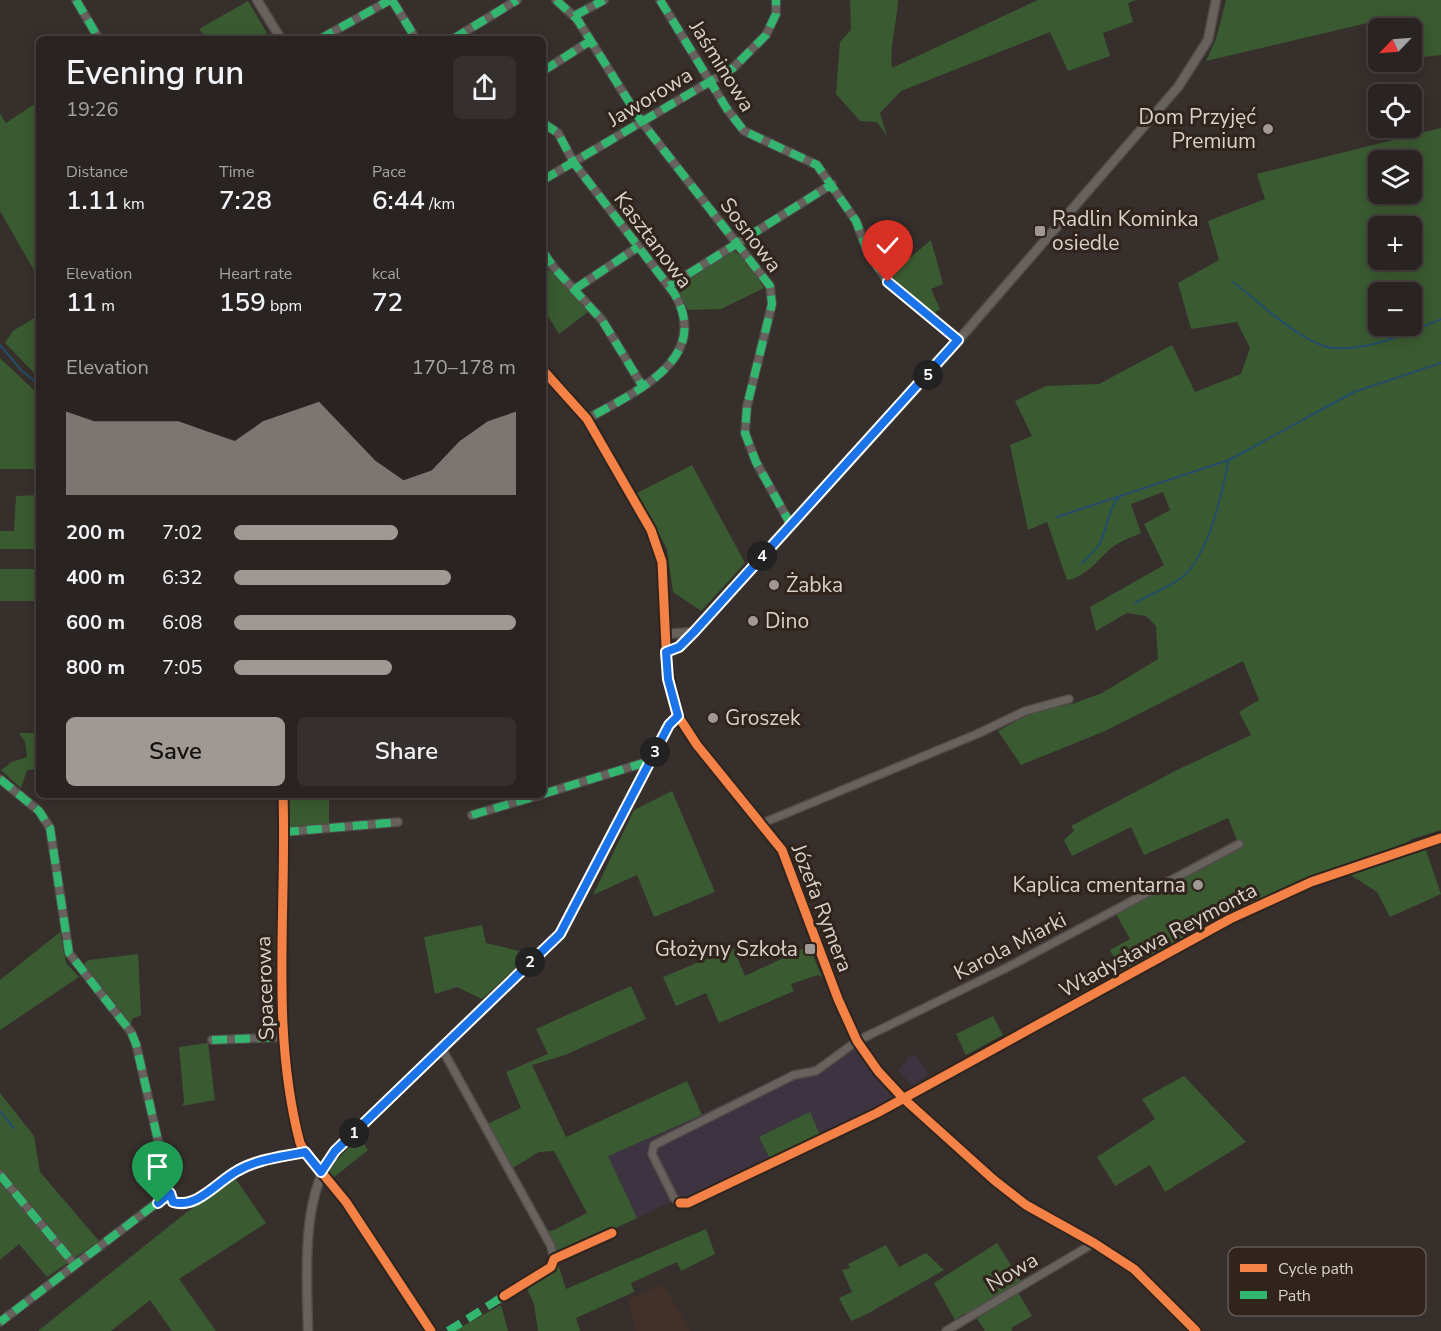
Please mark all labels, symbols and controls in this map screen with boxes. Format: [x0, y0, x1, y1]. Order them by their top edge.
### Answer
street label: Jaśminowa [682, 14, 761, 117]
north arrow [1368, 18, 1422, 72]
map controls [1368, 18, 1422, 336]
text: Evening run [66, 51, 244, 96]
button: share [453, 56, 516, 119]
street label: Jaworowa [601, 61, 698, 134]
button: locate [1368, 84, 1422, 138]
text: 19:26 [66, 96, 119, 123]
place label: Dom Przyjęć Premium [1138, 103, 1256, 155]
marker: Dom Przyjęć Premium [1261, 122, 1275, 136]
button: layers [1368, 150, 1422, 204]
text: Distance [66, 161, 128, 183]
text: Time [219, 161, 255, 183]
text: Pace [372, 161, 406, 183]
text: 1.11 [66, 183, 119, 218]
text: 7:28 [219, 183, 272, 218]
text: 6:44 [372, 183, 425, 218]
street label: Kasztanowa [607, 186, 699, 294]
street label: Sosnowa [714, 192, 788, 278]
text: km [119, 193, 145, 215]
text: /km [425, 193, 455, 215]
place label: Radlin Kominka osiedle [1052, 205, 1199, 257]
button: + [1368, 216, 1422, 270]
pin [862, 220, 913, 282]
marker: Radlin Kominka osiedle [1033, 224, 1047, 238]
icon: check [871, 229, 904, 262]
text: Elevation [66, 263, 132, 285]
text: Heart rate [219, 263, 292, 285]
text: kcal [372, 263, 400, 285]
button: − [1368, 282, 1422, 336]
text: 11 [66, 285, 97, 320]
text: 159 [219, 285, 266, 320]
text: 72 [372, 285, 403, 320]
text: m [97, 295, 115, 317]
text: bpm [266, 295, 302, 317]
text: Elevation [66, 354, 149, 381]
text: 170–178 m [412, 354, 516, 381]
pin: 5 [913, 360, 943, 390]
text: 5 [923, 364, 933, 386]
text: 200 m [66, 519, 125, 546]
text: 7:02 [162, 519, 203, 546]
pin: 4 [747, 541, 777, 571]
text: 4 [757, 545, 767, 567]
text: 400 m [66, 564, 125, 591]
text: 6:32 [162, 564, 203, 591]
place label: Żabka [786, 571, 843, 599]
marker: Żabka [767, 578, 781, 592]
place label: Dino [765, 607, 809, 635]
text: 600 m [66, 609, 125, 636]
text: 6:08 [162, 609, 203, 636]
marker: Dino [746, 614, 760, 628]
text: 800 m [66, 654, 125, 681]
text: 7:05 [162, 654, 203, 681]
place label: Groszek [725, 704, 801, 732]
marker: Groszek [706, 711, 720, 725]
button: Save [66, 717, 285, 786]
button: Share [297, 717, 516, 786]
pin: 3 [640, 737, 670, 767]
text: 3 [650, 741, 660, 763]
street label: Józefa Rymera [784, 839, 859, 976]
place label: Kaplica cmentarna [1012, 871, 1186, 899]
street label: Władysława Reymonta [1054, 876, 1262, 1004]
marker: Kaplica cmentarna [1191, 878, 1205, 892]
street label: Karola Miarki [949, 906, 1071, 986]
street label: Spacerowa [249, 935, 281, 1041]
place label: Głożyny Szkoła [655, 935, 798, 963]
marker: Głożyny Szkoła [803, 942, 817, 956]
pin: 2 [515, 947, 545, 977]
text: 2 [525, 951, 535, 973]
pin: 1 [339, 1118, 369, 1148]
text: 1 [349, 1122, 359, 1144]
pin [132, 1141, 183, 1203]
icon: arrive [141, 1150, 174, 1183]
street label: Nowa [981, 1246, 1043, 1298]
legend [1228, 1247, 1426, 1316]
text: Cycle path [1278, 1258, 1354, 1280]
text: Path [1278, 1285, 1311, 1307]

